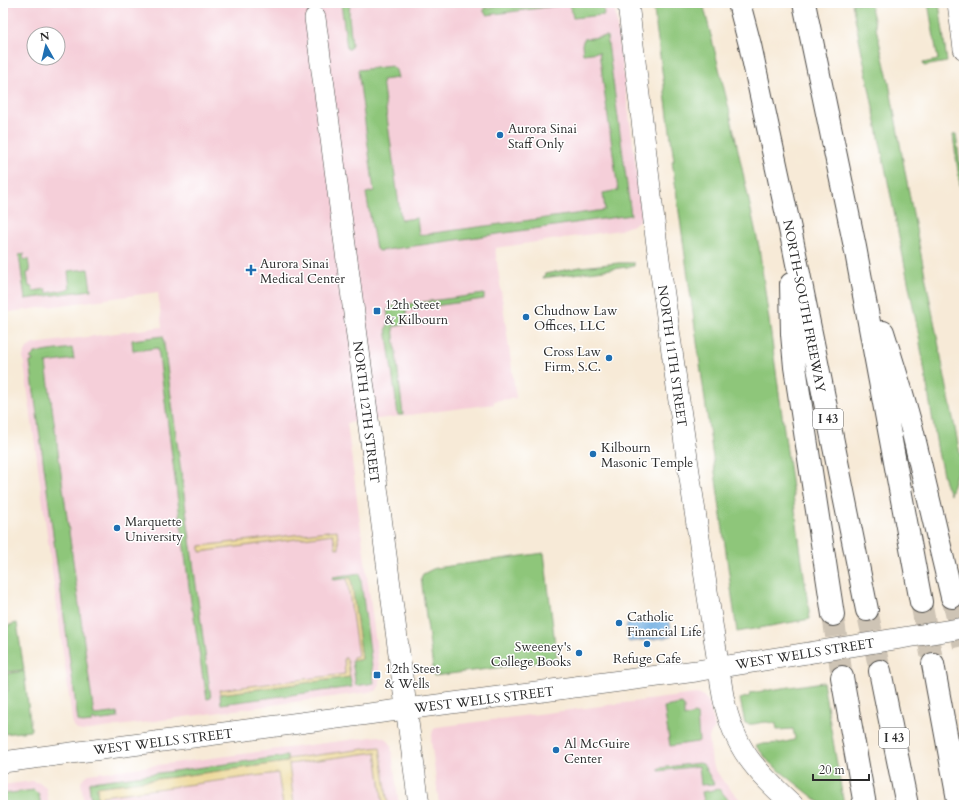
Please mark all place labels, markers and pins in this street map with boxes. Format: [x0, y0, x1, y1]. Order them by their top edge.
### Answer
place label: Aurora Sinai Staff Only [508, 120, 577, 153]
marker: Aurora Sinai Staff Only [495, 130, 505, 140]
place label: Aurora Sinai Medical Center [260, 255, 345, 288]
marker: Aurora Sinai Medical Center [245, 264, 257, 276]
place label: 12th Steet & Kilbourn [385, 296, 449, 329]
place label: Chudnow Law Offices, LLC [534, 302, 618, 335]
marker: 12th Steet & Kilbourn [372, 306, 382, 316]
marker: Chudnow Law Offices, LLC [521, 312, 531, 322]
place label: Cross Law Firm, S.C. [543, 343, 602, 376]
marker: Cross Law Firm, S.C. [604, 353, 614, 363]
place label: Kilbourn Masonic Temple [601, 439, 693, 472]
marker: Kilbourn Masonic Temple [588, 449, 598, 459]
place label: Marquette University [125, 513, 183, 546]
marker: Marquette University [112, 523, 122, 533]
place label: Catholic Financial Life [627, 608, 702, 641]
marker: Catholic Financial Life [614, 618, 624, 628]
place label: Sweeney's College Books [491, 638, 571, 671]
marker: Refuge Cafe [642, 639, 652, 649]
marker: Sweeney's College Books [574, 648, 584, 658]
place label: Refuge Cafe [613, 650, 681, 668]
place label: 12th Steet & Wells [385, 660, 440, 693]
marker: 12th Steet & Wells [372, 670, 382, 680]
place label: Al McGuire Center [564, 735, 630, 768]
marker: Al McGuire Center [551, 745, 561, 755]

